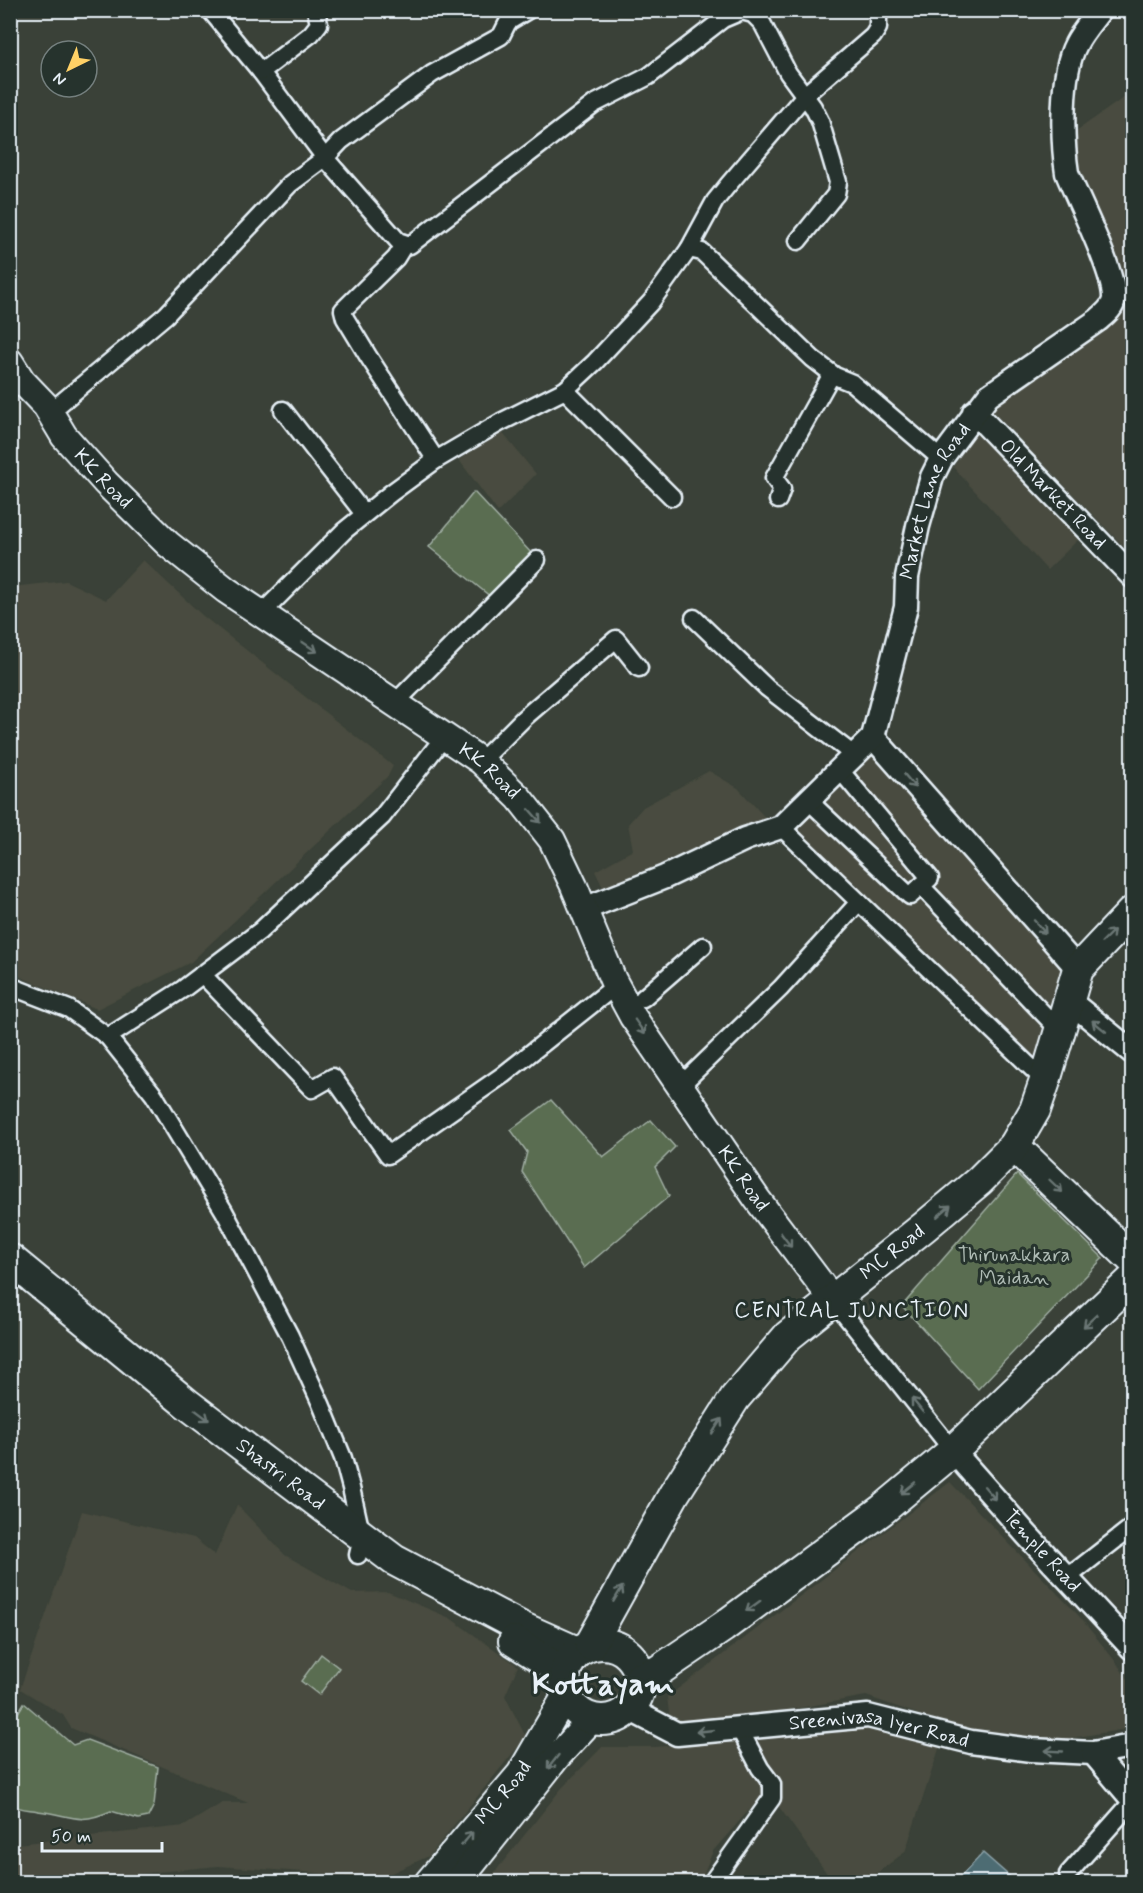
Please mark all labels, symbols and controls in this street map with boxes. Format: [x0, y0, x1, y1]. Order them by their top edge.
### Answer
north arrow [39, 39, 99, 99]
text: N [49, 68, 71, 90]
street label: Market Lane Road [893, 417, 977, 582]
street label: Old Market Road [993, 433, 1113, 555]
street label: KK Road [68, 442, 138, 515]
one-way arrow [301, 641, 318, 653]
street label: KK Road [453, 736, 526, 806]
one-way arrow [904, 773, 917, 789]
one-way arrow [528, 808, 542, 823]
one-way arrow [1033, 919, 1047, 934]
one-way arrow [1101, 929, 1116, 944]
one-way arrow [634, 1019, 647, 1035]
one-way arrow [1092, 1019, 1107, 1033]
street label: KK Road [711, 1140, 775, 1217]
one-way arrow [1049, 1179, 1064, 1194]
one-way arrow [936, 1204, 951, 1218]
street label: MC Road [854, 1218, 931, 1287]
one-way arrow [780, 1231, 793, 1247]
park label: Thirunakkara Maidan [958, 1242, 1070, 1292]
district label: CENTRAL JUNCTION [734, 1297, 970, 1325]
one-way arrow [1083, 1314, 1098, 1328]
one-way arrow [910, 1398, 923, 1414]
one-way arrow [194, 1409, 210, 1421]
one-way arrow [711, 1418, 723, 1435]
street label: Shastri Road [231, 1432, 331, 1517]
one-way arrow [900, 1482, 916, 1495]
one-way arrow [983, 1485, 997, 1500]
street label: Temple Road [997, 1504, 1087, 1599]
one-way arrow [612, 1586, 624, 1603]
one-way arrow [745, 1599, 761, 1612]
district label: Kottayam [532, 1664, 674, 1706]
street label: Sreenivasa Iyer Road [788, 1702, 972, 1754]
one-way arrow [696, 1726, 716, 1737]
one-way arrow [1044, 1746, 1064, 1757]
one-way arrow [547, 1754, 560, 1770]
street label: MC Road [469, 1756, 538, 1831]
scale bar [42, 1815, 162, 1853]
text: 50 m [51, 1825, 91, 1849]
one-way arrow [460, 1832, 474, 1847]

